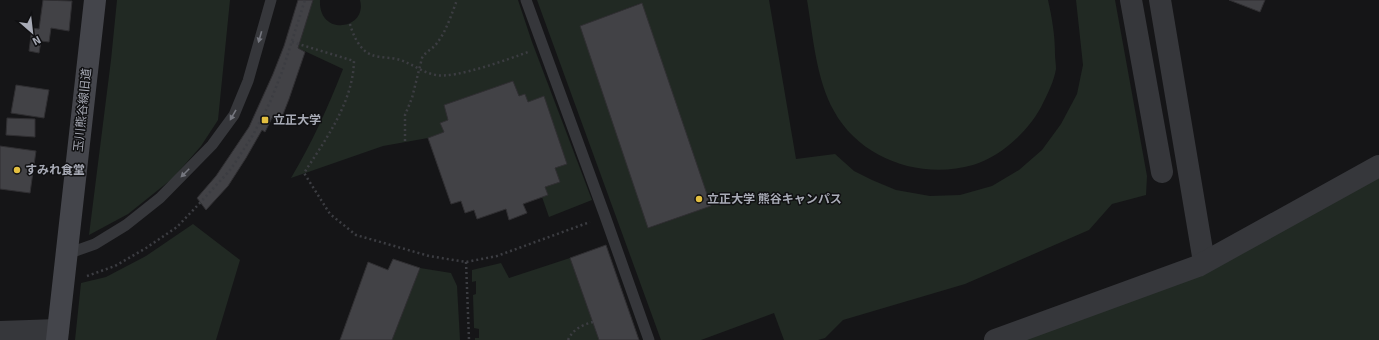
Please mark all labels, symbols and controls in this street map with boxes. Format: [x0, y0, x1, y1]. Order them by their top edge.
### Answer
north arrow [12, 12, 52, 52]
one-way arrow [257, 32, 263, 44]
text: N [30, 33, 43, 48]
street label: 玉川熊谷線旧道 [71, 67, 95, 153]
one-way arrow [230, 109, 237, 121]
place label: 立正大学 [273, 113, 321, 128]
marker: 立正大学 [260, 115, 270, 125]
place label: すみれ食堂 [25, 163, 85, 178]
marker: すみれ食堂 [12, 165, 22, 175]
one-way arrow [180, 168, 190, 177]
place label: 立正大学 熊谷キャンパス [707, 192, 842, 207]
marker: 立正大学 熊谷キャンパス [694, 194, 704, 204]

